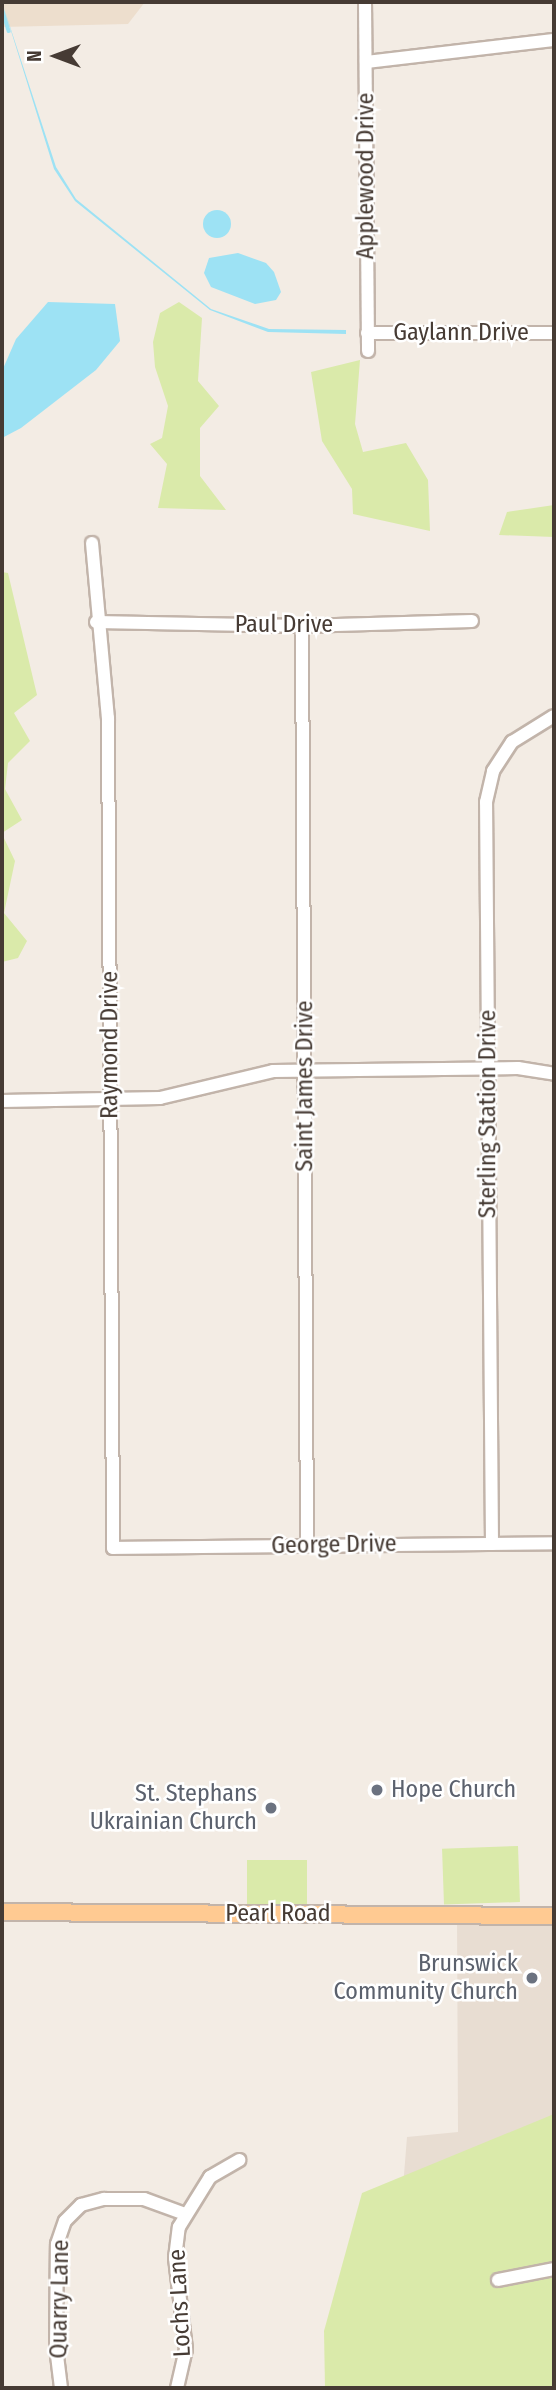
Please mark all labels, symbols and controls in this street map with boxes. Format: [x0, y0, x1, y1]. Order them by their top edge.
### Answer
north arrow [21, 21, 91, 91]
text: N [23, 50, 46, 62]
street label: Applewood Drive [352, 93, 380, 259]
street label: Gaylann Drive [393, 319, 529, 347]
street label: Paul Drive [235, 611, 333, 639]
street label: Raymond Drive [96, 971, 124, 1119]
street label: Saint James Drive [291, 1000, 319, 1172]
street label: Sterling Station Drive [474, 1010, 502, 1218]
street label: George Drive [271, 1530, 397, 1560]
place label: Hope Church [391, 1776, 516, 1804]
place label: St. Stephans Ukrainian Church [90, 1780, 257, 1836]
marker: Hope Church [369, 1782, 385, 1798]
marker: St. Stephans Ukrainian Church [263, 1800, 279, 1816]
street label: Pearl Road [225, 1900, 331, 1928]
place label: Brunswick Community Church [334, 1950, 518, 2006]
marker: Brunswick Community Church [524, 1970, 540, 1986]
street label: Quarry Lane [45, 2239, 75, 2359]
street label: Lochs Lane [163, 2248, 197, 2358]

